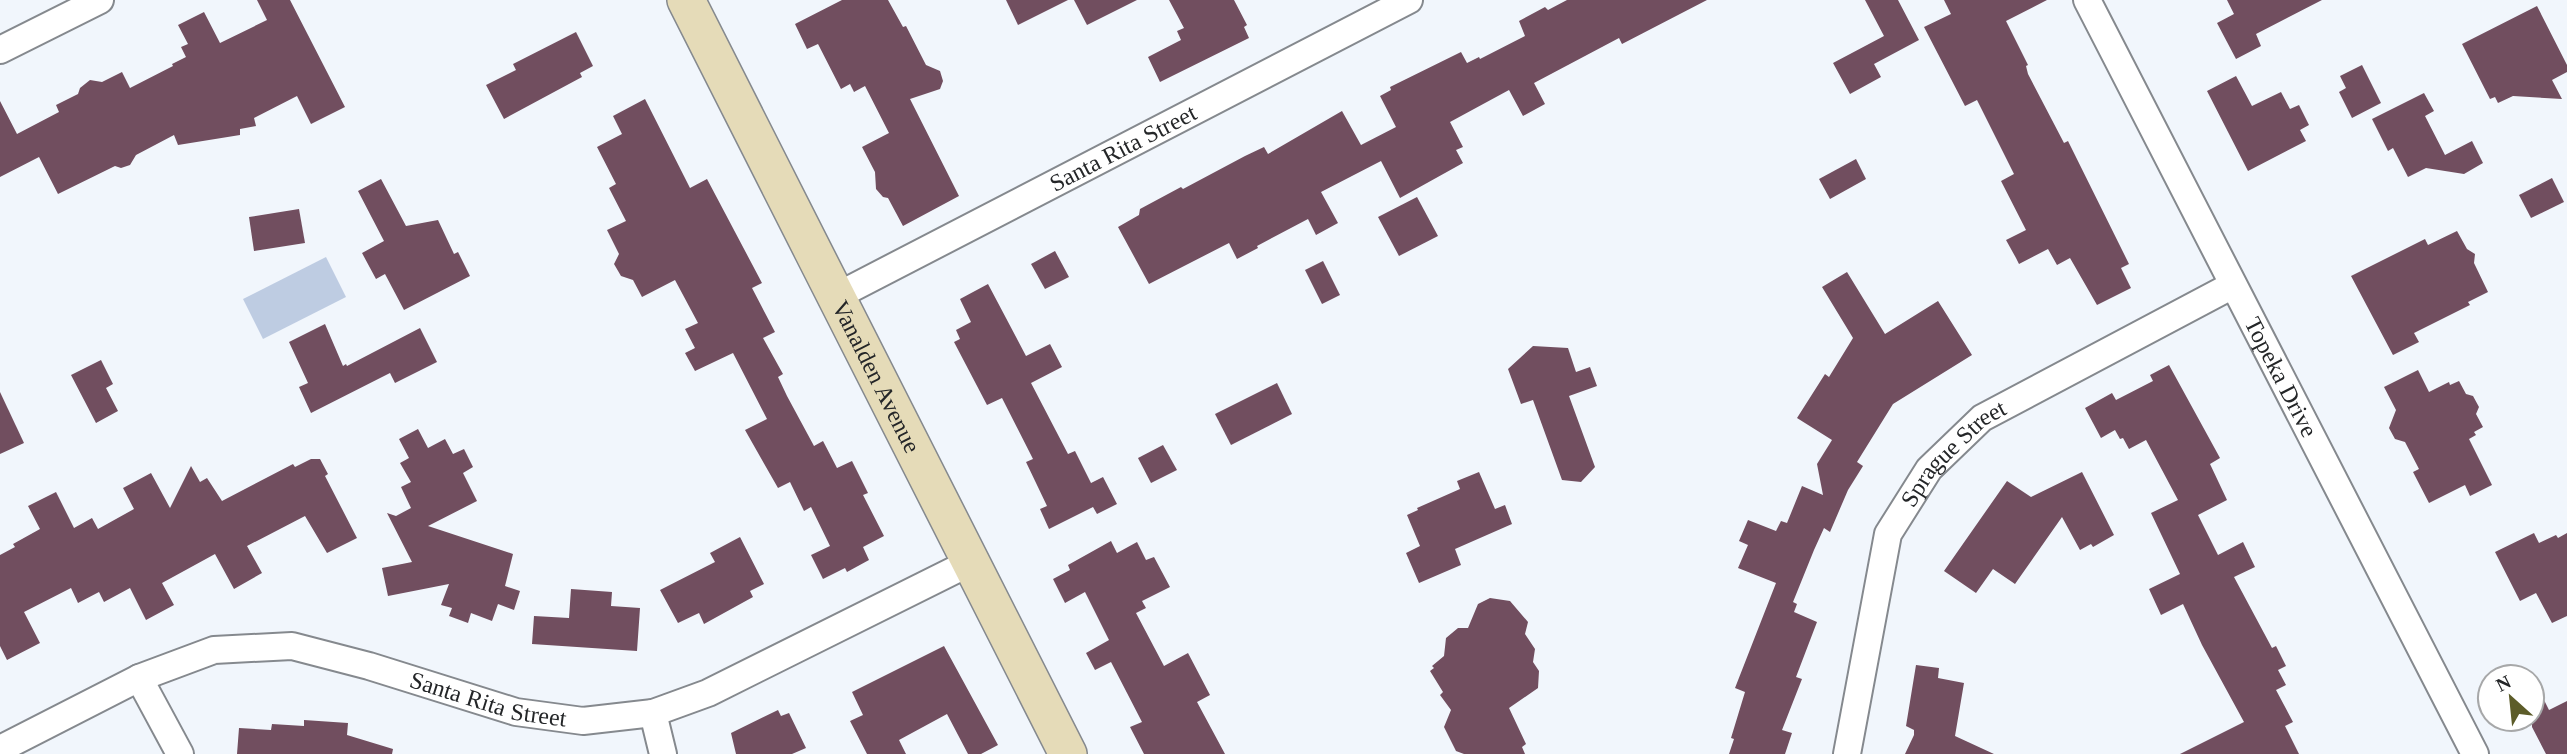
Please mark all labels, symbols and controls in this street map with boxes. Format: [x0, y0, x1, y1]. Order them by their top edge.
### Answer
street label: Santa Rita Street [1045, 99, 1201, 197]
street label: Vanalden Avenue [827, 296, 925, 457]
street label: Topeka Drive [2239, 313, 2323, 441]
street label: Sprague Street [1896, 395, 2011, 511]
north arrow [2476, 663, 2546, 733]
street label: Santa Rita Street [407, 667, 568, 732]
text: N [2493, 671, 2515, 696]

